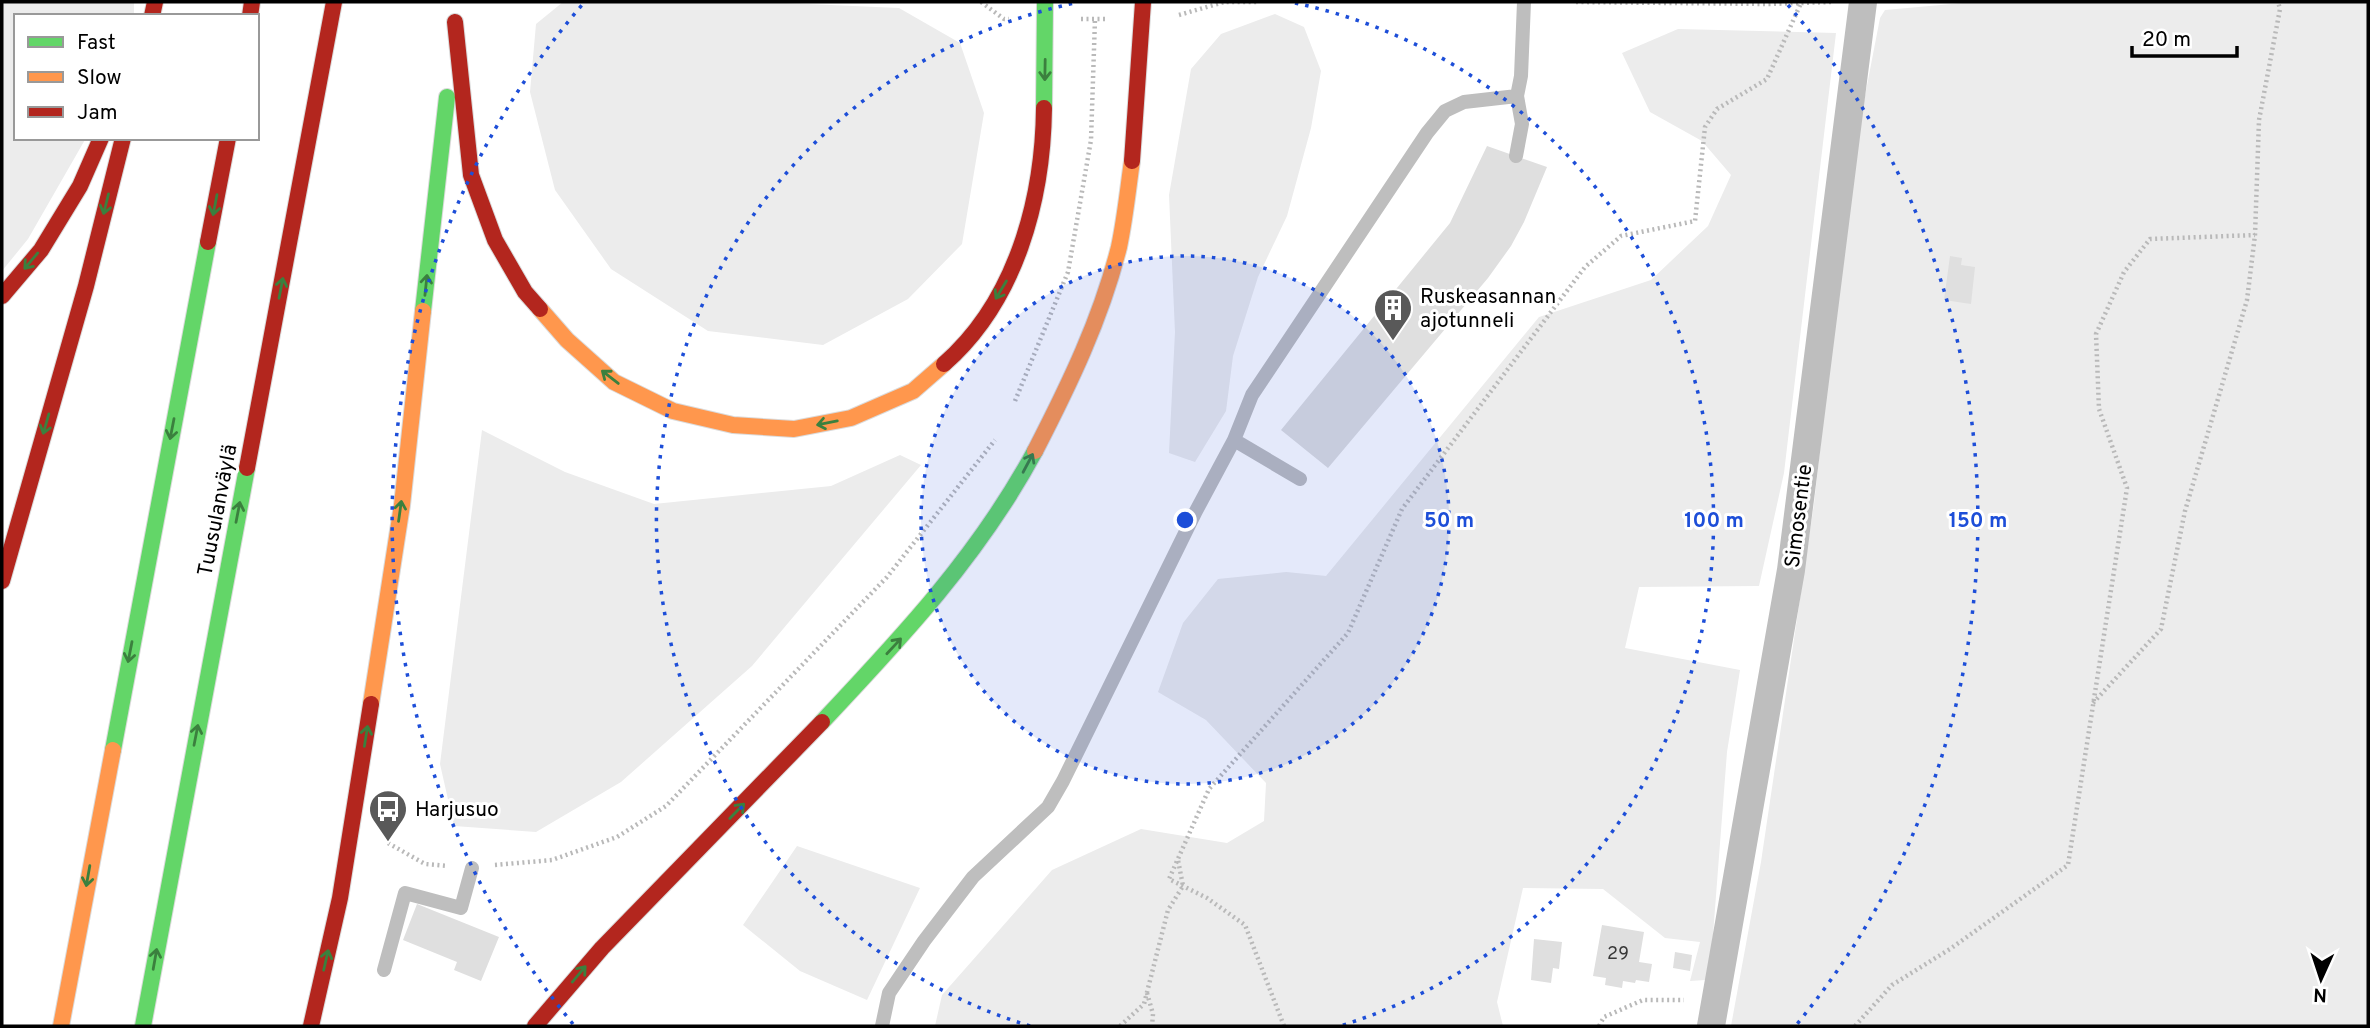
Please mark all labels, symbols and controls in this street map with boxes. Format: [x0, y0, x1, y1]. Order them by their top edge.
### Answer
legend [14, 14, 259, 140]
scale bar [2132, 14, 2237, 58]
text: 20 m [2142, 27, 2191, 54]
text: Fast [77, 30, 116, 57]
one-way arrow [1038, 58, 1052, 81]
text: Slow [77, 65, 122, 92]
text: Jam [77, 100, 118, 127]
one-way arrow [99, 193, 112, 215]
one-way arrow [208, 193, 221, 216]
one-way arrow [24, 252, 40, 270]
one-way arrow [420, 274, 433, 297]
one-way arrow [274, 277, 288, 300]
one-way arrow [994, 280, 1008, 300]
place label: Ruskeasannan ajotunneli [1420, 284, 1556, 335]
building icon: Ruskeasannan ajotunneli [1372, 287, 1414, 342]
one-way arrow [602, 370, 620, 385]
one-way arrow [39, 413, 52, 435]
one-way arrow [165, 417, 179, 440]
one-way arrow [816, 417, 839, 430]
street label: Tuusulanväylä [192, 442, 244, 579]
one-way arrow [1022, 453, 1035, 474]
street label: Simosentie [1780, 463, 1819, 570]
one-way arrow [394, 500, 407, 523]
one-way arrow [232, 501, 246, 524]
centre of rings [1173, 508, 1197, 532]
text: 50 m [1424, 508, 1474, 535]
text: 100 m [1684, 508, 1744, 535]
text: 150 m [1949, 508, 2007, 535]
one-way arrow [885, 638, 902, 655]
one-way arrow [123, 640, 136, 663]
one-way arrow [190, 724, 203, 747]
one-way arrow [359, 725, 372, 748]
bus stop icon: Harjusuo [367, 788, 409, 843]
place label: Harjusuo [415, 797, 499, 824]
one-way arrow [728, 802, 745, 819]
one-way arrow [81, 864, 94, 887]
house number: 29 [1607, 943, 1629, 966]
north arrow [2286, 944, 2356, 1014]
one-way arrow [149, 948, 162, 971]
one-way arrow [320, 949, 333, 972]
one-way arrow [571, 966, 587, 984]
text: N [2313, 982, 2328, 1006]

